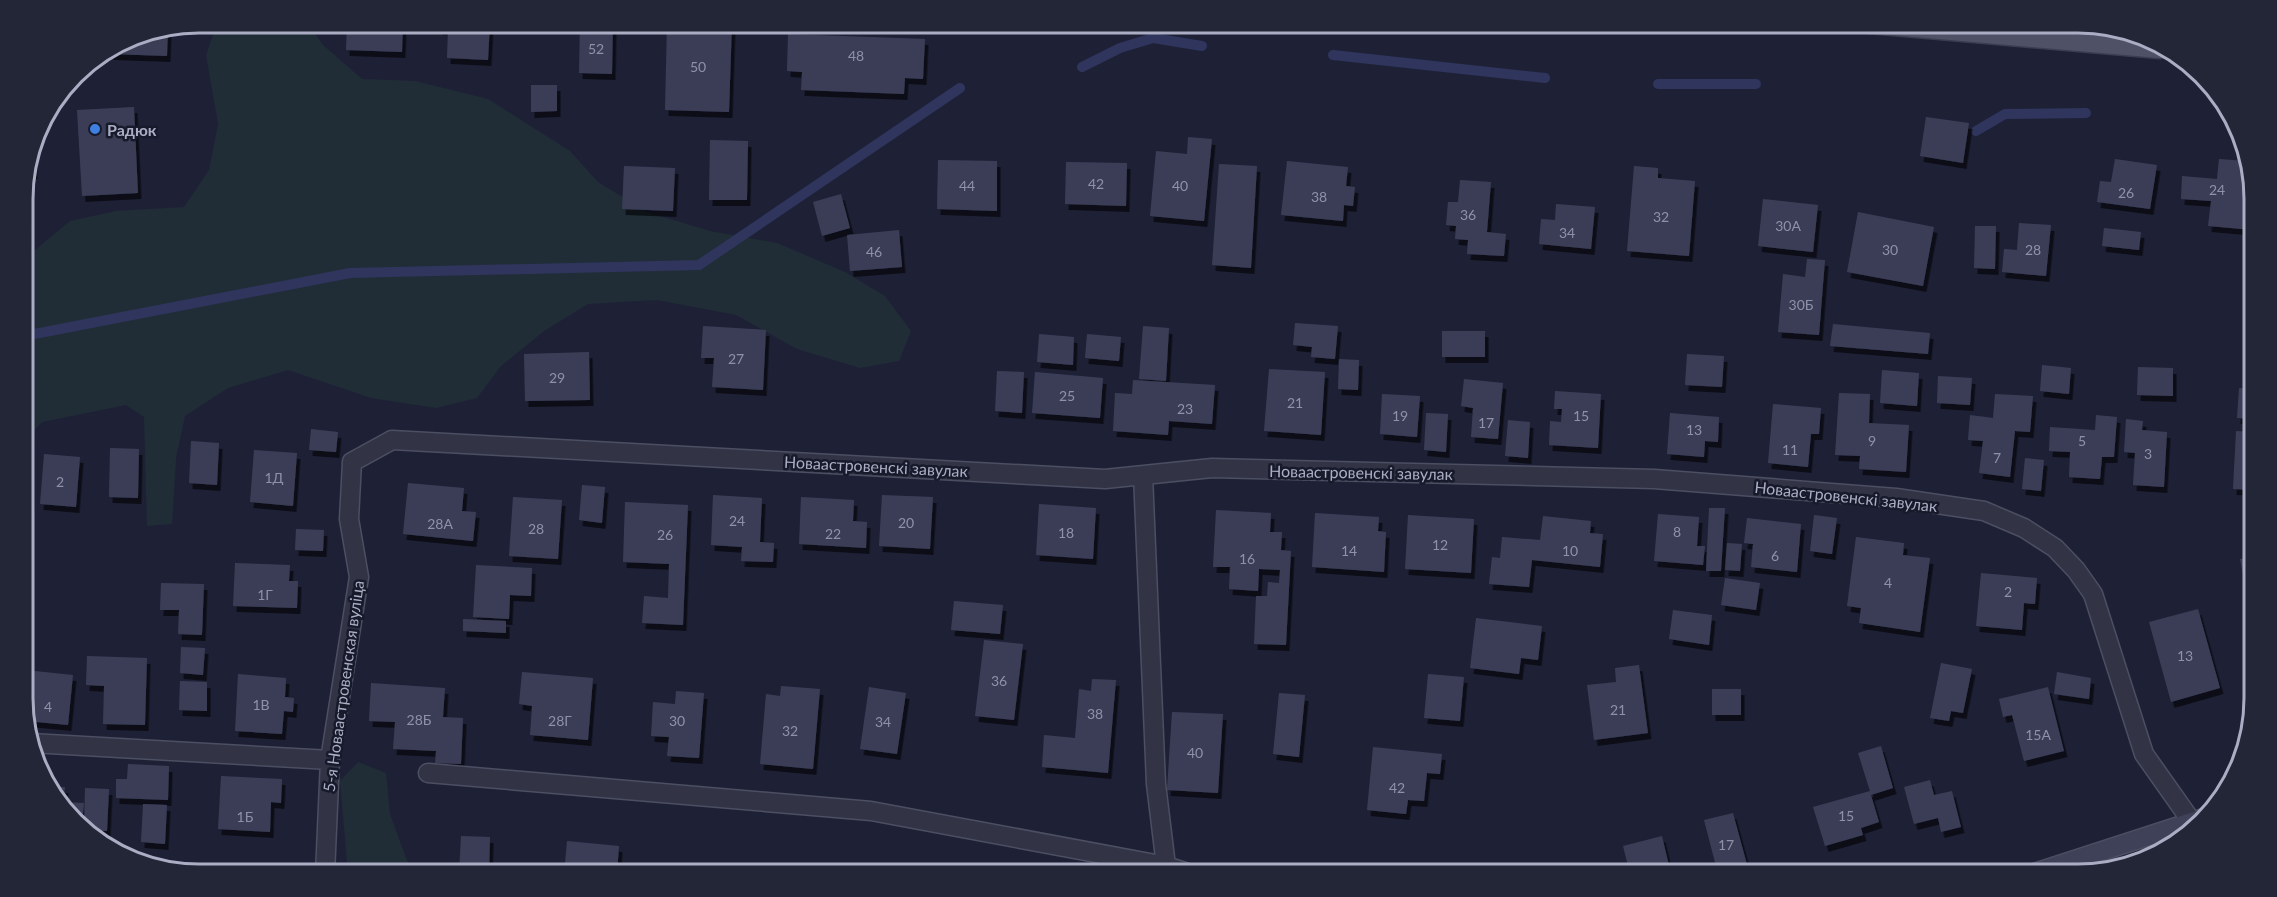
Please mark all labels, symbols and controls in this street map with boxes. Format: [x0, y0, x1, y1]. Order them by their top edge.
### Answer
house number: 52 [588, 40, 604, 57]
house number: 48 [848, 47, 864, 64]
house number: 50 [690, 58, 706, 75]
place label: Радюк [107, 120, 157, 139]
marker: Радюк [88, 122, 102, 136]
house number: 42 [1088, 175, 1104, 192]
house number: 44 [959, 177, 975, 194]
house number: 40 [1172, 177, 1188, 194]
house number: 24 [2209, 181, 2225, 198]
house number: 26 [2118, 184, 2134, 201]
house number: 38 [1311, 188, 1327, 205]
house number: 36 [1460, 206, 1476, 223]
house number: 32 [1653, 208, 1669, 225]
house number: 30А [1775, 217, 1801, 234]
house number: 34 [1559, 224, 1575, 241]
house number: 30 [1882, 241, 1898, 258]
house number: 28 [2025, 241, 2041, 258]
house number: 46 [866, 243, 882, 260]
house number: 30Б [1789, 296, 1814, 313]
house number: 27 [728, 350, 744, 367]
house number: 29 [549, 369, 565, 386]
house number: 25 [1059, 387, 1075, 404]
house number: 21 [1287, 394, 1303, 411]
house number: 23 [1177, 400, 1193, 417]
house number: 19 [1392, 407, 1408, 424]
house number: 15 [1573, 407, 1589, 424]
house number: 17 [1478, 414, 1494, 431]
house number: 13 [1686, 421, 1702, 438]
house number: 9 [1868, 432, 1876, 449]
house number: 5 [2078, 432, 2086, 449]
house number: 11 [1782, 441, 1798, 458]
house number: 3 [2144, 445, 2152, 462]
house number: 7 [1993, 449, 2001, 466]
street label: Новаастровенскі завулак [784, 452, 969, 480]
street label: Новаастровенскі завулак [1269, 461, 1454, 483]
house number: 1Д [264, 469, 284, 486]
house number: 2 [56, 473, 64, 490]
street label: Новаастровенскі завулак [1754, 477, 1939, 515]
house number: 24 [729, 512, 745, 529]
house number: 20 [898, 514, 914, 531]
house number: 28А [427, 515, 453, 532]
house number: 28 [528, 520, 544, 537]
house number: 8 [1673, 523, 1681, 540]
house number: 18 [1058, 524, 1074, 541]
house number: 22 [825, 525, 841, 542]
house number: 26 [657, 526, 673, 543]
house number: 12 [1432, 536, 1448, 553]
house number: 14 [1341, 542, 1357, 559]
house number: 10 [1562, 542, 1578, 559]
house number: 6 [1771, 547, 1779, 564]
house number: 16 [1239, 550, 1255, 567]
house number: 4 [1884, 574, 1892, 591]
street label: 5-я Новаастровенская вуліца [319, 579, 367, 793]
house number: 2 [2004, 583, 2012, 600]
house number: 1Г [257, 586, 273, 603]
house number: 13 [2177, 647, 2193, 664]
house number: 36 [991, 672, 1007, 689]
house number: 1В [252, 696, 270, 713]
house number: 4 [44, 698, 52, 715]
house number: 21 [1610, 701, 1626, 718]
house number: 38 [1087, 705, 1103, 722]
house number: 28Б [407, 711, 432, 728]
house number: 28Г [548, 712, 572, 729]
house number: 30 [669, 712, 685, 729]
house number: 34 [875, 713, 891, 730]
house number: 32 [782, 722, 798, 739]
house number: 15А [2025, 726, 2051, 743]
house number: 40 [1187, 744, 1203, 761]
house number: 42 [1389, 779, 1405, 796]
house number: 15 [1838, 807, 1854, 824]
house number: 1Б [237, 808, 254, 825]
house number: 17 [1718, 836, 1734, 853]

